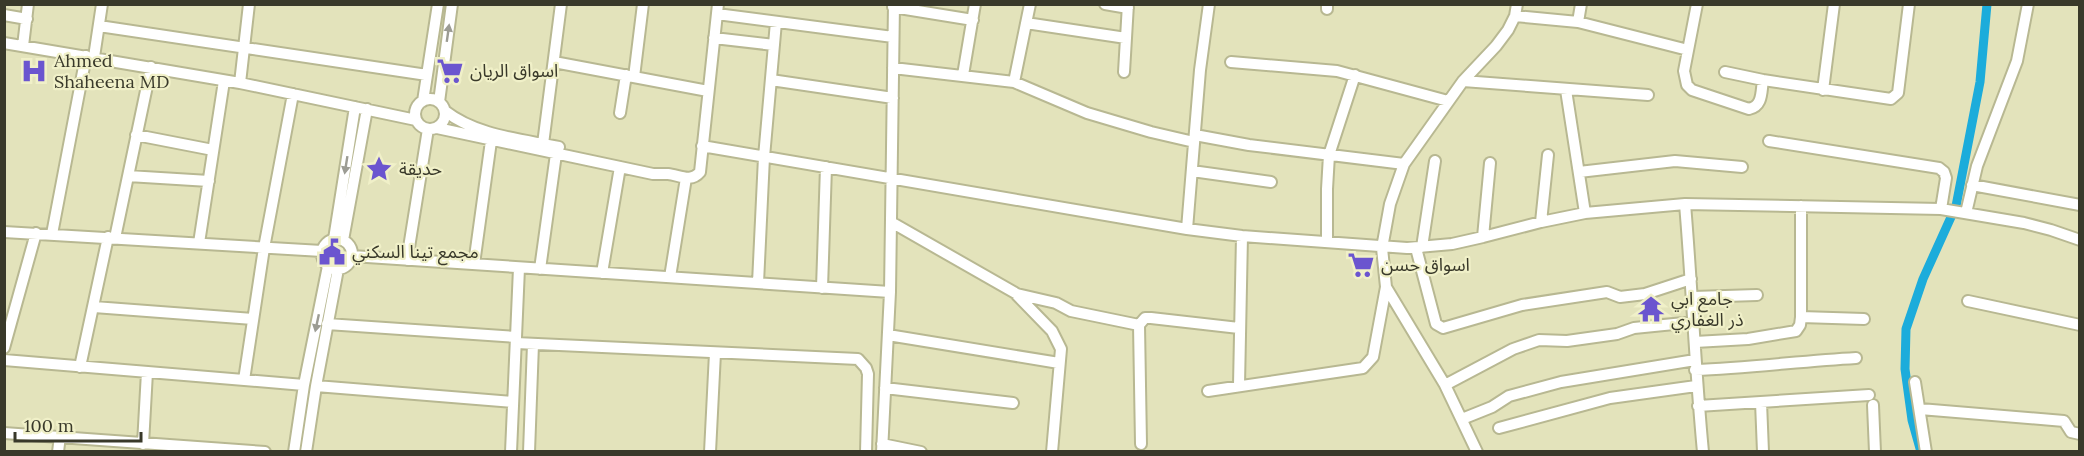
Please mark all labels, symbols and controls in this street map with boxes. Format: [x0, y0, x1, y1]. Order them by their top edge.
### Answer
one-way arrow [444, 23, 453, 42]
place label: Ahmed Shaheena MD [53, 49, 169, 93]
hospital icon: Ahmed Shaheena MD [19, 56, 49, 86]
supermarket icon: اسواق الريان [435, 56, 465, 86]
place label: اسواق الريان [470, 59, 558, 82]
place icon: حديقة [364, 154, 394, 184]
one-way arrow [341, 155, 350, 174]
place label: حديقة [399, 157, 442, 180]
public building icon: مجمع تينا السكني [317, 237, 347, 267]
place label: مجمع تينا السكني [352, 240, 479, 266]
supermarket icon: اسواق حسن [1346, 250, 1376, 280]
place label: اسواق حسن [1381, 253, 1470, 276]
place label: جامع ابي ذر الغفاري [1671, 287, 1744, 333]
temple icon: جامع ابي ذر الغفاري [1636, 294, 1666, 324]
one-way arrow [312, 314, 321, 333]
scale bar [15, 405, 141, 443]
text: 100 m [24, 414, 74, 437]

